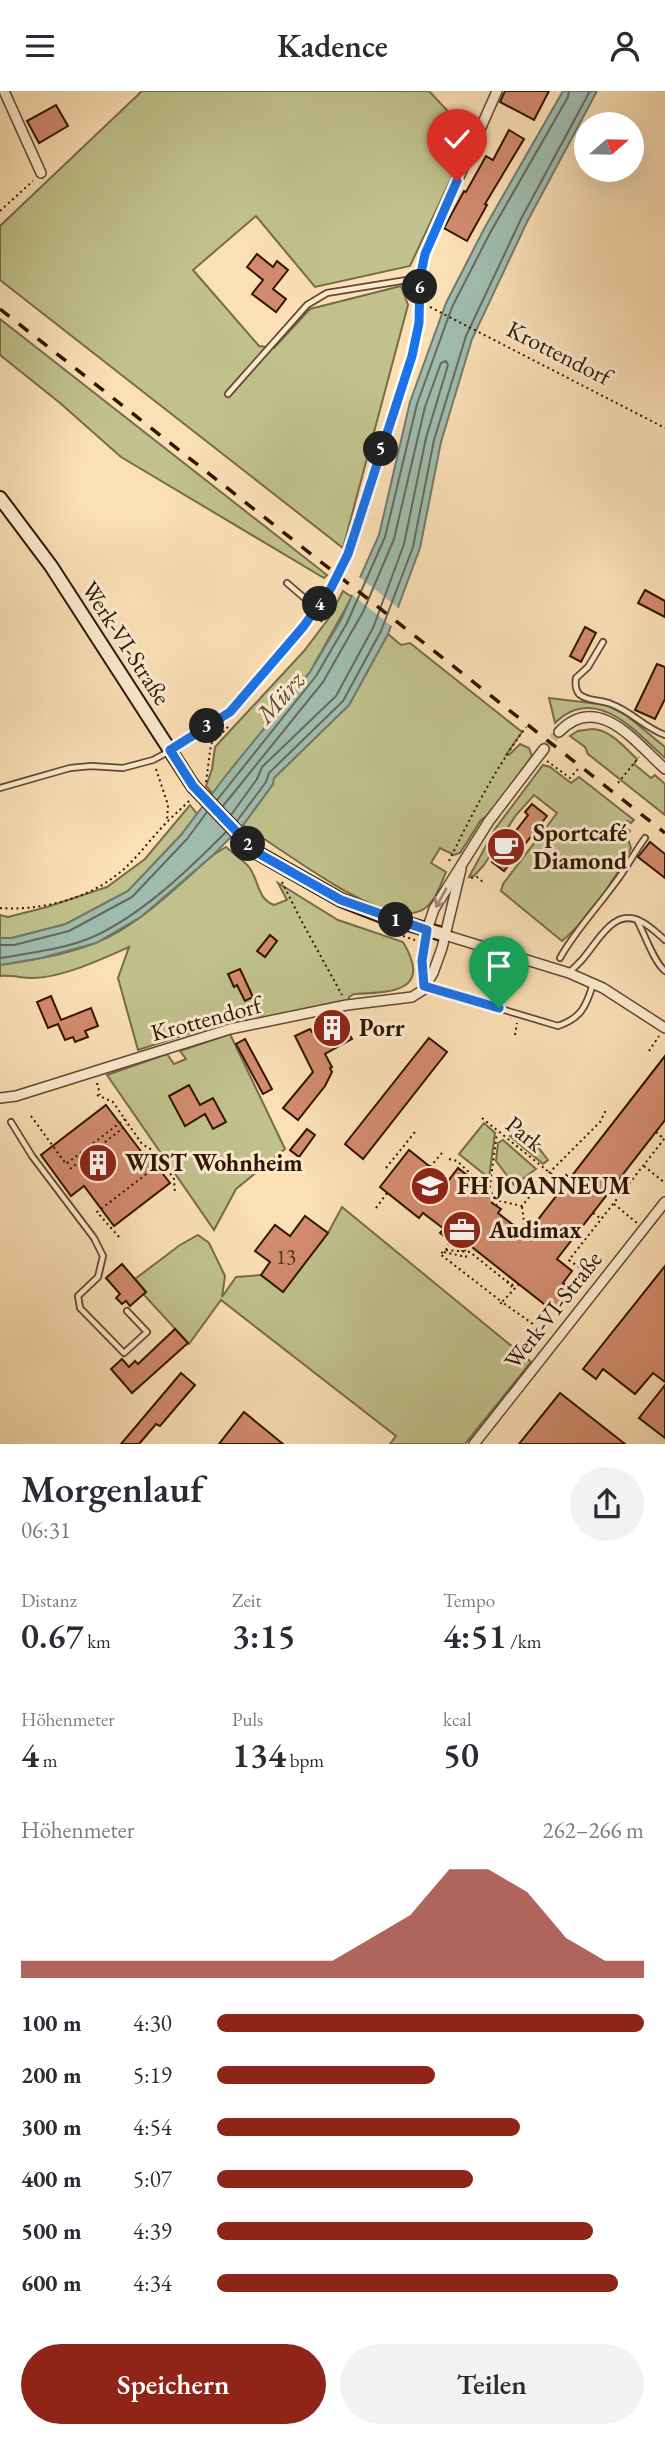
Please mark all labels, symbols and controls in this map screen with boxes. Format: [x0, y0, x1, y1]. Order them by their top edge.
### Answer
text: Kadence [277, 25, 388, 67]
icon: menu [21, 27, 59, 65]
icon: person [606, 27, 644, 65]
pin [427, 109, 487, 181]
north arrow [574, 112, 644, 182]
map controls [574, 112, 644, 182]
icon: check [438, 120, 476, 158]
pin: 6 [402, 269, 438, 305]
text: 6 [414, 274, 425, 299]
street label: Krottendorf [502, 313, 620, 394]
pin: 5 [364, 431, 398, 467]
text: 5 [375, 436, 386, 461]
street label: Werk-VI-Straße [75, 575, 178, 711]
pin: 4 [302, 587, 338, 621]
text: 4 [314, 591, 325, 616]
water label: Mürz [246, 663, 312, 732]
pin: 3 [190, 709, 224, 743]
text: 3 [201, 713, 212, 738]
place label: Sportcafé Diamond [533, 817, 628, 876]
cafe icon: Sportcafé Diamond [485, 826, 527, 868]
pin: 2 [230, 827, 266, 861]
text: 2 [242, 831, 253, 856]
one-way arrow [434, 887, 448, 907]
pin: 1 [378, 903, 414, 937]
text: 1 [390, 907, 401, 932]
pin [469, 936, 529, 1008]
icon: arrive [480, 947, 518, 985]
street label: Krottendorf [147, 988, 268, 1048]
building icon: Porr [311, 1007, 353, 1049]
place label: Porr [359, 1012, 405, 1043]
street label: Park [500, 1109, 552, 1159]
building icon: WIST Wohnheim [77, 1142, 119, 1184]
place label: WIST Wohnheim [125, 1147, 303, 1178]
school or university icon: FH JOANNEUM [409, 1165, 451, 1207]
place label: FH JOANNEUM [457, 1170, 631, 1201]
office icon: Audimax [441, 1209, 483, 1251]
place label: Audimax [488, 1214, 582, 1245]
house number: 13 [276, 1243, 296, 1270]
street label: Werk-VI-Straße [497, 1244, 608, 1375]
text: Morgenlauf [21, 1464, 203, 1513]
button: share [570, 1467, 644, 1541]
text: 06:31 [21, 1515, 71, 1545]
text: Distanz [21, 1588, 77, 1613]
text: Zeit [232, 1588, 262, 1613]
text: Tempo [443, 1588, 495, 1613]
text: 0.67 [21, 1613, 83, 1658]
text: 3:15 [232, 1613, 295, 1658]
text: 4:51 [443, 1613, 506, 1658]
text: km [83, 1629, 111, 1654]
text: /km [506, 1629, 541, 1654]
text: Höhenmeter [21, 1707, 115, 1732]
text: Puls [232, 1707, 263, 1732]
text: kcal [443, 1707, 472, 1732]
text: 4 [21, 1732, 39, 1777]
text: 134 [232, 1732, 286, 1777]
text: 50 [443, 1732, 479, 1777]
text: m [39, 1748, 58, 1773]
text: bpm [286, 1748, 324, 1773]
text: Höhenmeter [21, 1815, 134, 1845]
text: 262–266 m [543, 1815, 644, 1845]
text: 100 m [21, 2008, 82, 2038]
text: 4:30 [133, 2008, 172, 2038]
text: 200 m [21, 2060, 82, 2090]
text: 5:19 [133, 2060, 172, 2090]
text: 300 m [21, 2112, 82, 2142]
text: 4:54 [133, 2112, 172, 2142]
text: 400 m [21, 2164, 82, 2194]
text: 5:07 [133, 2164, 172, 2194]
text: 500 m [21, 2216, 82, 2246]
text: 4:39 [133, 2216, 172, 2246]
text: 600 m [21, 2268, 82, 2298]
text: 4:34 [133, 2268, 172, 2298]
button: Speichern [21, 2344, 326, 2424]
button: Teilen [340, 2344, 644, 2424]

